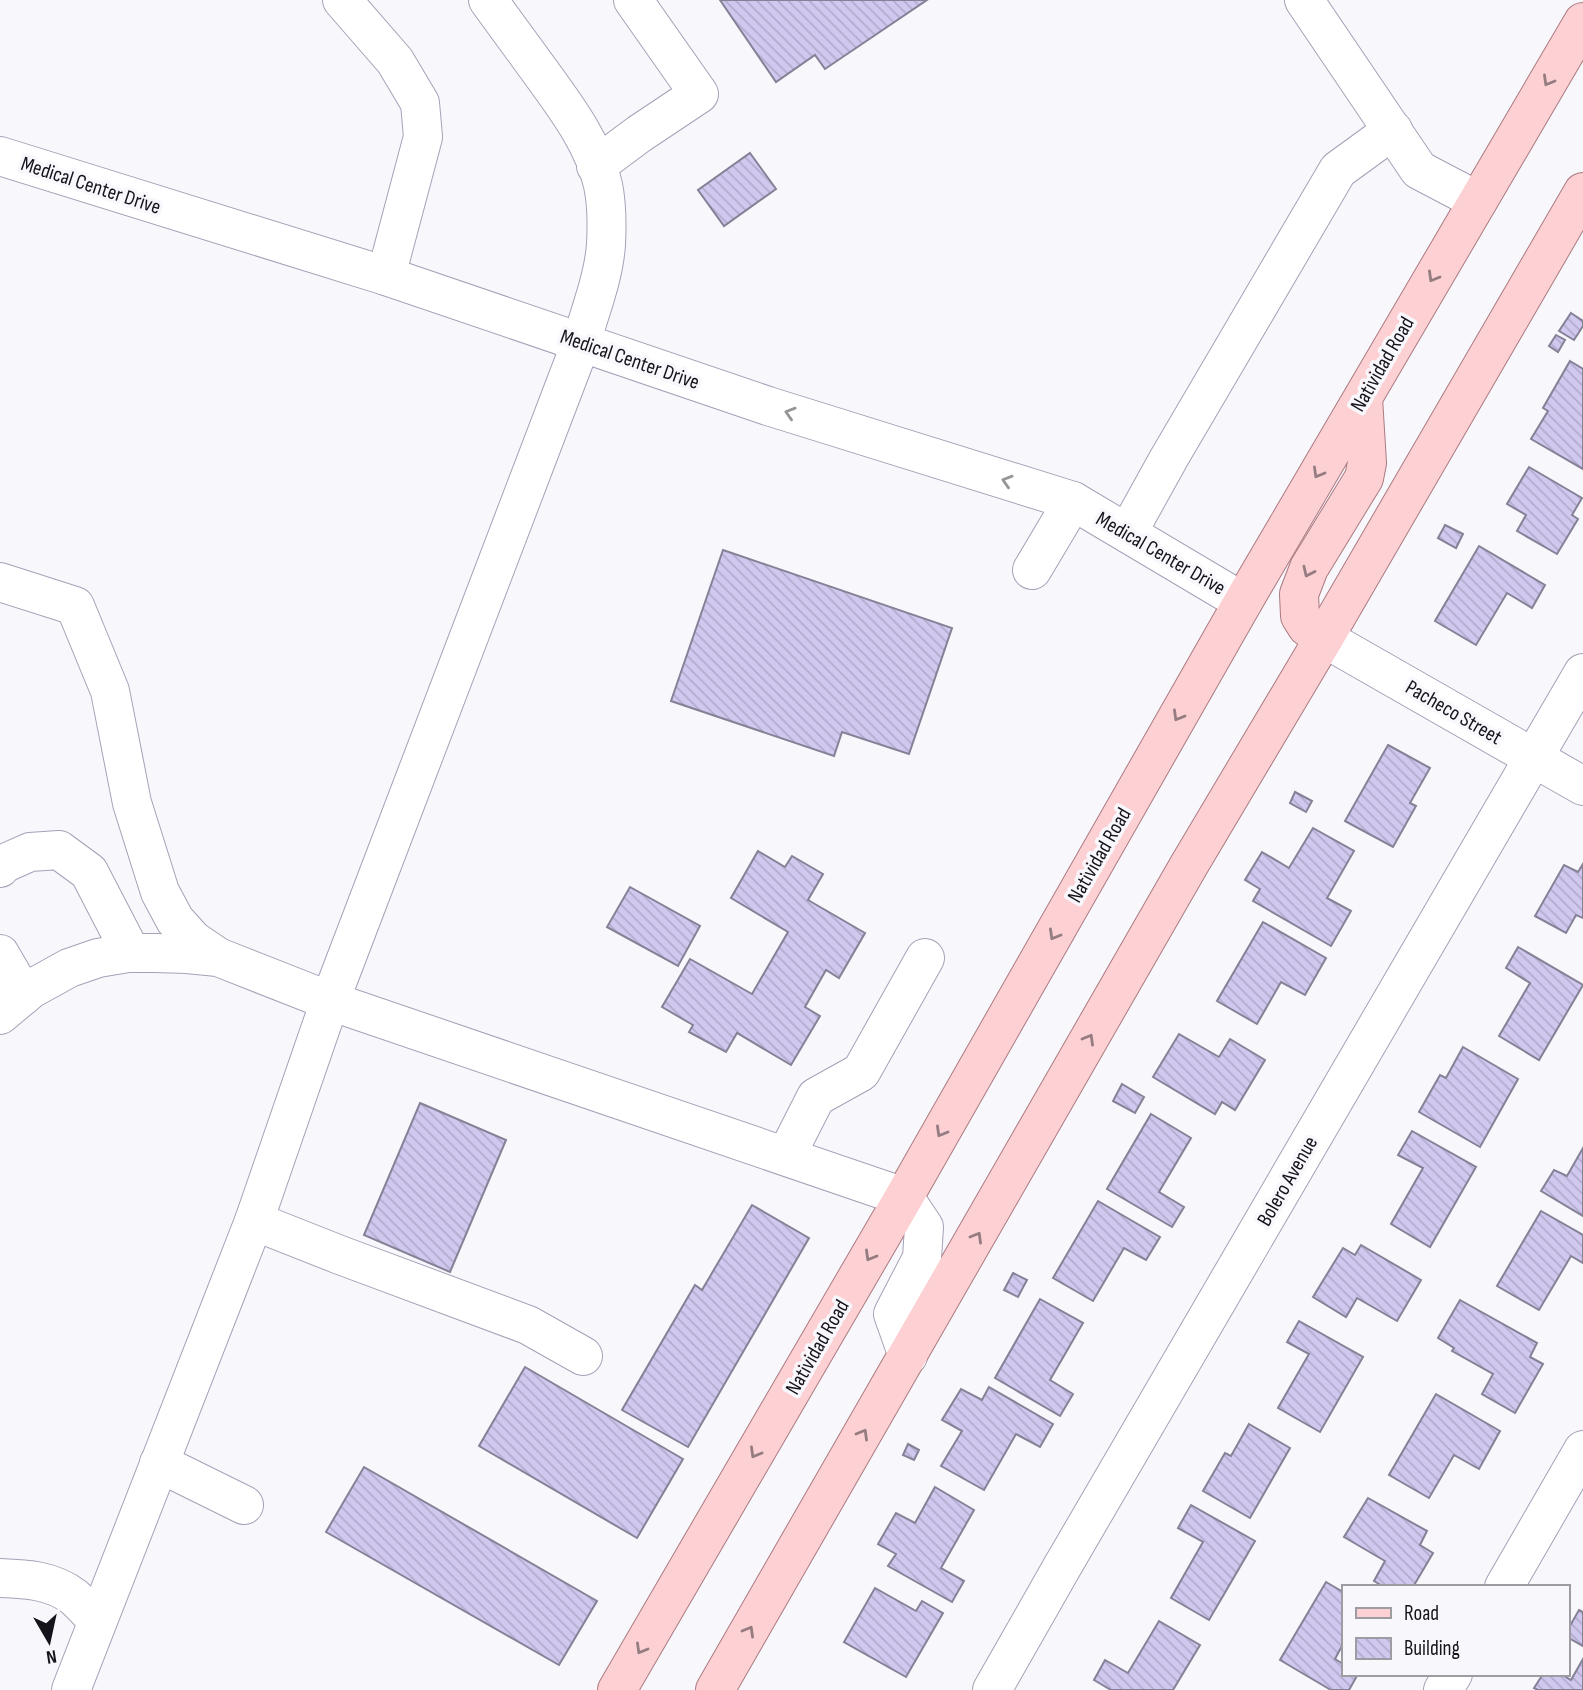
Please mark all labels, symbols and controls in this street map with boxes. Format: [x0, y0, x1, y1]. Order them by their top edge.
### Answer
one-way arrow [1544, 73, 1557, 86]
street label: Medical Center Drive [18, 151, 164, 220]
one-way arrow [1429, 270, 1442, 283]
street label: Natividad Road [1345, 312, 1420, 416]
street label: Medical Center Drive [557, 324, 703, 395]
one-way arrow [785, 406, 797, 421]
one-way arrow [1314, 466, 1327, 479]
one-way arrow [1002, 474, 1014, 489]
street label: Medical Center Drive [1092, 506, 1230, 601]
one-way arrow [1303, 565, 1317, 577]
street label: Pacheco Street [1401, 675, 1506, 750]
one-way arrow [1173, 708, 1186, 721]
street label: Natividad Road [1062, 803, 1137, 907]
one-way arrow [1049, 927, 1062, 940]
one-way arrow [1081, 1034, 1094, 1047]
one-way arrow [936, 1125, 949, 1138]
street label: Bolero Avenue [1252, 1132, 1323, 1231]
one-way arrow [968, 1231, 981, 1244]
one-way arrow [865, 1249, 878, 1261]
street label: Natividad Road [780, 1295, 855, 1399]
one-way arrow [855, 1429, 868, 1441]
one-way arrow [750, 1445, 763, 1458]
legend [1342, 1585, 1569, 1676]
text: Road [1404, 1601, 1439, 1626]
north arrow [14, 1606, 84, 1676]
one-way arrow [741, 1626, 754, 1638]
text: Building [1404, 1636, 1460, 1661]
one-way arrow [636, 1642, 649, 1655]
text: N [45, 1644, 58, 1668]

